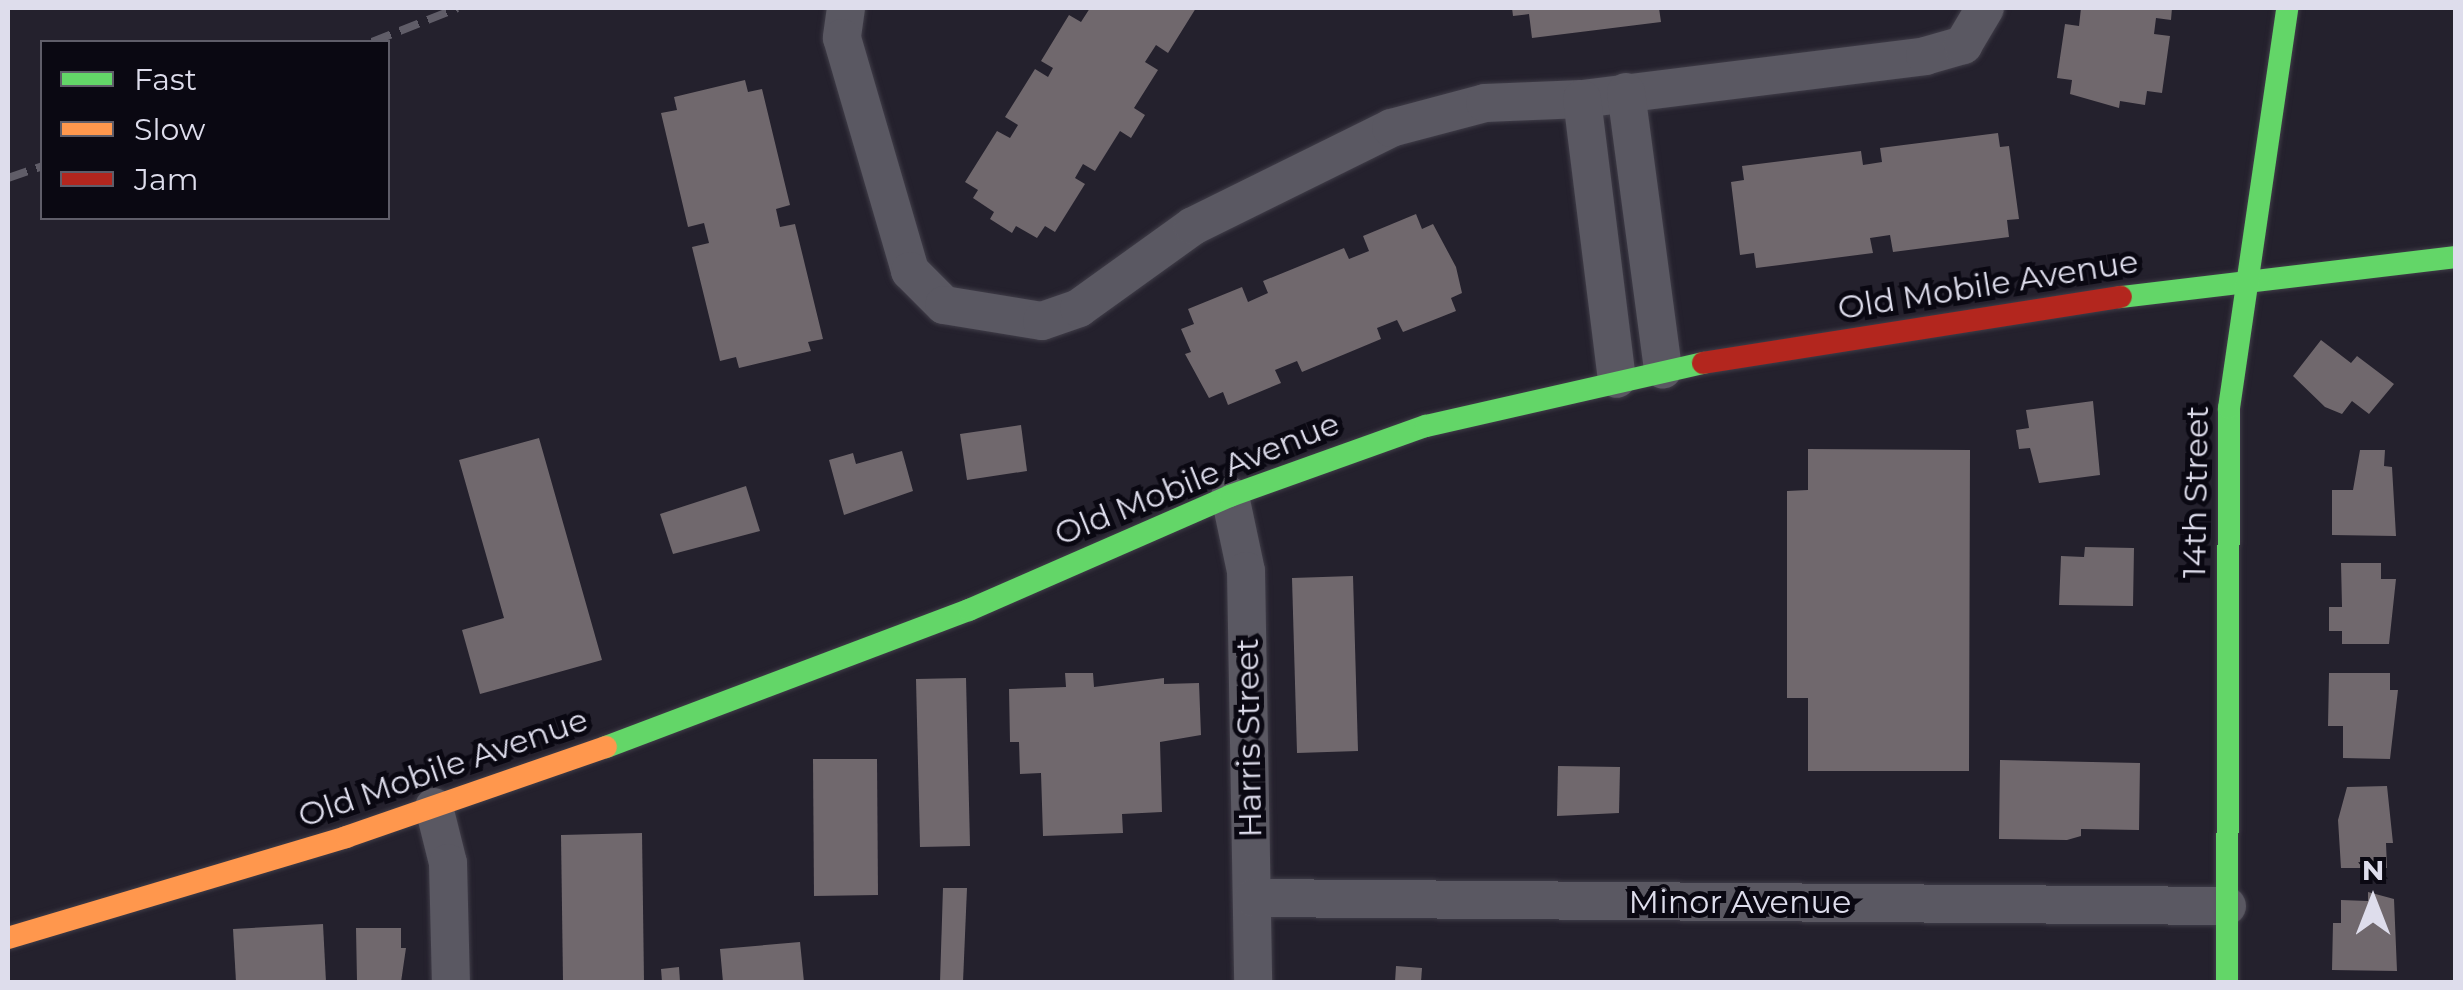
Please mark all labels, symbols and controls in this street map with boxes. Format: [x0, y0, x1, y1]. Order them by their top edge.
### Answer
legend [40, 40, 390, 220]
text: Fast [134, 61, 197, 98]
text: Slow [134, 111, 205, 148]
text: Jam [134, 161, 199, 198]
street label: Old Mobile Avenue [1835, 242, 2141, 328]
street label: Old Mobile Avenue [1049, 404, 1345, 554]
street label: 14th Street [2175, 405, 2217, 579]
street label: Harris Street [1228, 638, 1270, 838]
street label: Old Mobile Avenue [293, 700, 593, 836]
north arrow [2323, 850, 2423, 950]
text: N [2362, 853, 2384, 887]
street label: Minor Avenue [1629, 883, 1851, 921]

